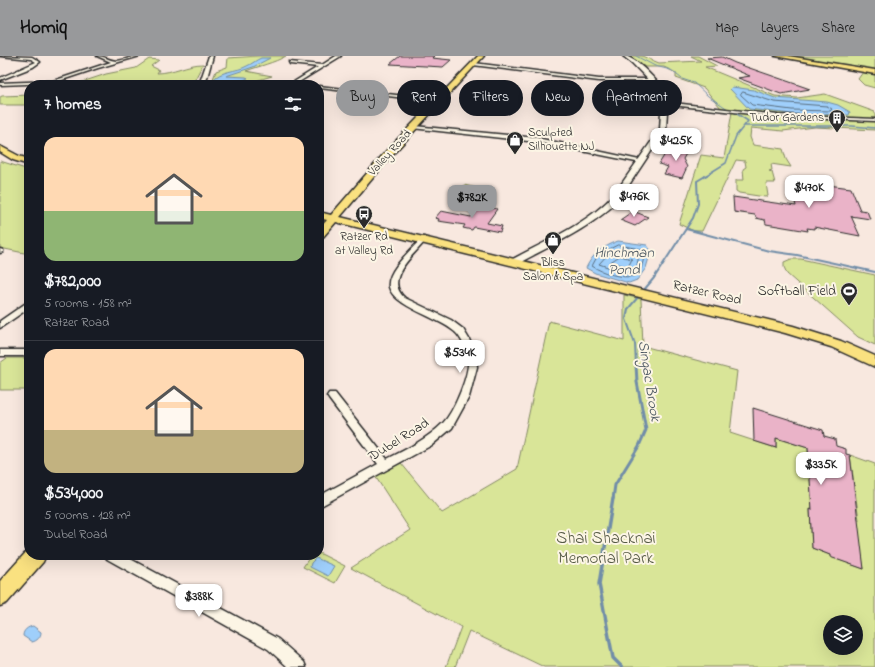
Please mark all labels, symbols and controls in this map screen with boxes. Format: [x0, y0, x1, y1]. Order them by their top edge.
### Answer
text: Homiq [20, 15, 67, 42]
text: Map [715, 18, 739, 39]
text: Layers [761, 18, 799, 39]
text: Share [821, 18, 855, 39]
chip: Buy [336, 80, 389, 116]
chip: Rent [397, 80, 451, 116]
chip: Filters [459, 80, 523, 116]
chip: New [531, 80, 584, 116]
chip: Apartment [592, 80, 682, 116]
text: 7 homes [44, 92, 102, 117]
icon: filters [282, 93, 304, 115]
building icon: Tudor Gardens [827, 108, 847, 133]
place label: Tudor Gardens [749, 109, 824, 127]
place label: Sculpted Silhouette NJ [528, 124, 595, 156]
street label: Valley Road [363, 126, 417, 182]
pin: $425K [648, 128, 704, 162]
shop icon: Sculpted Silhouette NJ [505, 130, 525, 155]
text: $425K [659, 131, 693, 150]
icon: home [138, 163, 210, 235]
pin: $470K [781, 175, 837, 209]
text: $470K [794, 178, 824, 197]
pin: $476K [606, 184, 662, 218]
pin: $782K [444, 185, 500, 219]
text: $476K [619, 187, 649, 206]
text: $782K [457, 188, 487, 207]
bus stop icon: Ratzer Rd at Valley Rd [354, 204, 374, 229]
place label: Ratzer Rd at Valley Rd [335, 228, 393, 261]
shop icon: Bliss Salon & Spa [543, 230, 563, 255]
water label: Hinchman Pond [594, 242, 654, 281]
place label: Bliss Salon & Spa [523, 254, 583, 286]
text: $782,000 [44, 269, 101, 294]
street label: Ratzer Road [670, 275, 744, 311]
place label: Softball Field [758, 281, 836, 302]
sports icon: Softball Field [839, 281, 859, 306]
text: 5 rooms · 158 m² [44, 294, 132, 313]
text: Ratzer Road [44, 313, 109, 332]
water label: Singac Brook [631, 339, 666, 425]
pin: $534K [432, 340, 488, 374]
text: $534K [444, 343, 476, 362]
icon: home [138, 375, 210, 447]
street label: Dubel Road [364, 413, 434, 468]
pin: $335K [793, 452, 849, 486]
text: $335K [805, 455, 837, 474]
text: $534,000 [44, 481, 103, 506]
text: 5 rooms · 128 m² [44, 506, 131, 525]
text: Dubel Road [44, 525, 107, 544]
park label: Shai Shacknai Memorial Park [556, 526, 656, 571]
pin: $388K [171, 584, 227, 618]
text: $388K [184, 587, 214, 606]
map controls [823, 615, 863, 655]
button: layers [823, 615, 863, 655]

